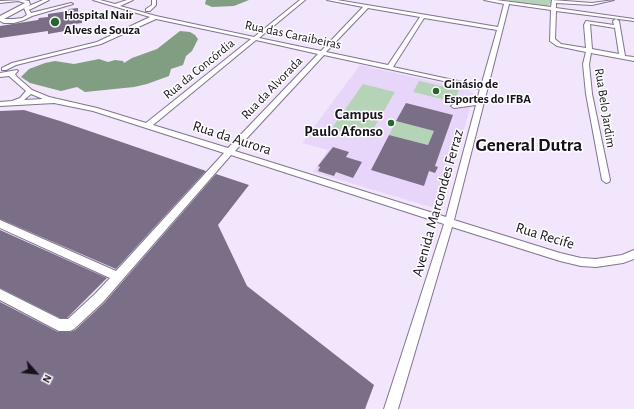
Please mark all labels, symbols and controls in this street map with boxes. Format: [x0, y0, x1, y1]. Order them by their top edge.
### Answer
place label: Hospital Nair Alves de Souza [64, 7, 140, 38]
marker: Hospital Nair Alves de Souza [49, 16, 61, 28]
street label: Rua das Caraibeiras [243, 17, 343, 53]
street label: Rua da Concórdia [160, 35, 238, 103]
street label: Rua da Alvorada [238, 53, 306, 123]
street label: Rua Belo Jardim [591, 67, 619, 149]
place label: Ginásio de Esportes do IFBA [444, 76, 531, 107]
marker: Ginásio de Esportes do IFBA [431, 86, 441, 96]
place label: Campus Paulo Afonso [304, 105, 383, 140]
street label: Rua da Aurora [190, 117, 274, 159]
marker: Campus Paulo Afonso [386, 118, 396, 128]
street label: Avenida Marcondes Ferraz [408, 127, 468, 279]
district label: General Dutra [476, 134, 582, 156]
street label: Rua Recife [514, 219, 576, 253]
north arrow [16, 353, 56, 393]
text: N [40, 373, 54, 385]

